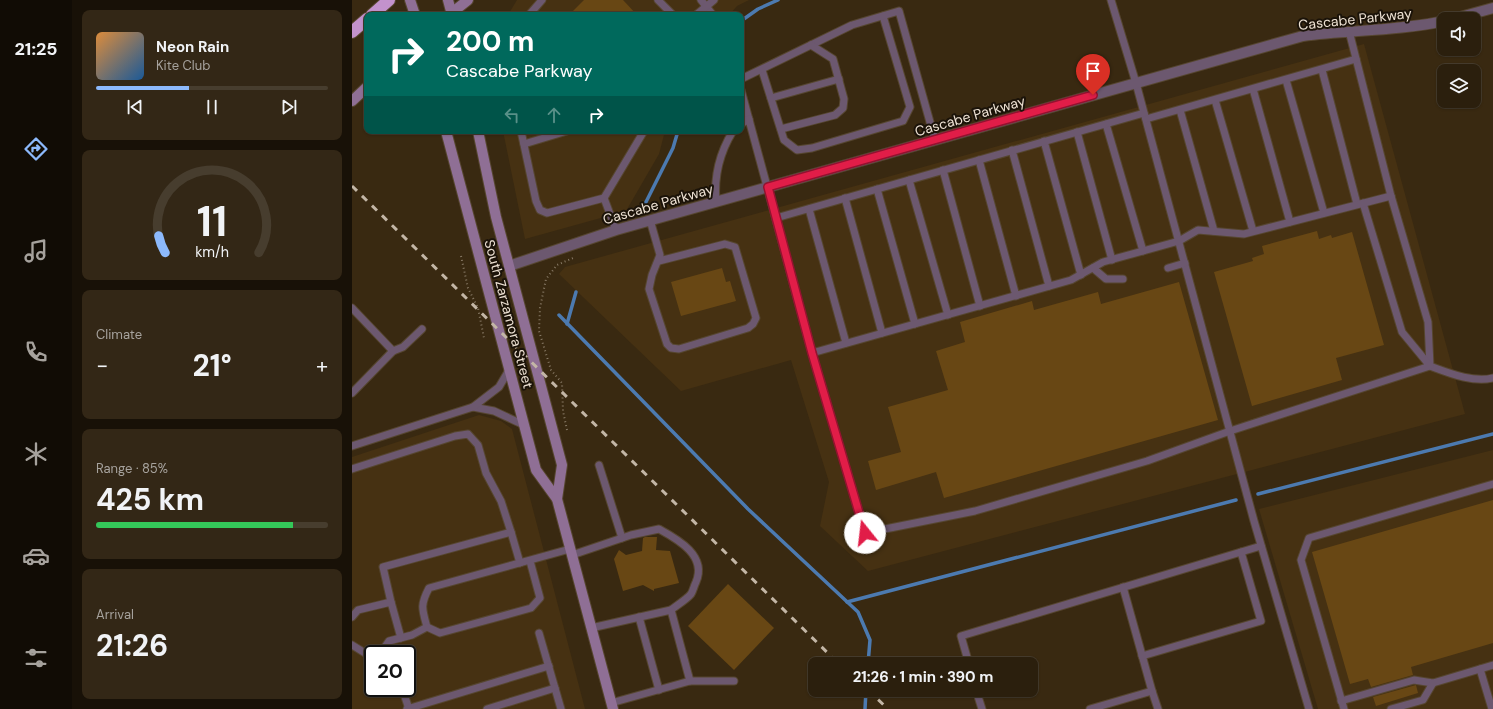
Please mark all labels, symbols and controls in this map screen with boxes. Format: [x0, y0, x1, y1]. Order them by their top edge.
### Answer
street label: Cascabe Parkway [1297, 4, 1413, 34]
map controls [1437, 12, 1481, 108]
button: sound [1437, 12, 1481, 56]
text: 200 m [446, 23, 534, 60]
icon: right [380, 28, 432, 80]
text: 21:25 [14, 37, 58, 61]
text: Neon Rain [156, 37, 229, 57]
pin [1076, 54, 1110, 95]
text: Kite Club [156, 57, 210, 74]
text: Cascabe Parkway [446, 59, 593, 83]
icon: arrive [1082, 60, 1104, 82]
button: layers [1437, 64, 1481, 108]
street label: Cascabe Parkway [913, 92, 1027, 140]
icon: previous [124, 96, 146, 118]
icon: pause [201, 96, 223, 118]
icon: next [278, 96, 300, 118]
icon: left [501, 104, 523, 126]
icon: ahead [543, 104, 565, 126]
icon: right [585, 104, 607, 126]
icon: directions [22, 135, 50, 163]
street label: Cascabe Parkway [601, 180, 715, 228]
text: 11 [197, 194, 227, 248]
icon: music [22, 237, 50, 265]
street label: South Zarzamora Street [480, 238, 538, 390]
text: km/h [195, 242, 229, 260]
text: Climate [96, 326, 142, 343]
icon: phone [22, 338, 50, 366]
text: 21° [192, 346, 232, 385]
text: − [96, 351, 108, 380]
text: + [316, 351, 328, 380]
icon: climate [22, 440, 50, 468]
text: Range · 85% [96, 460, 168, 477]
text: 425 km [96, 480, 204, 519]
position arrow [844, 512, 886, 554]
icon: car [22, 542, 50, 570]
text: Arrival [96, 606, 134, 623]
text: 21:26 [96, 626, 168, 665]
icon: filters [22, 644, 50, 672]
speed limit sign: 20 [364, 645, 416, 697]
text: 21:26 · 1 min · 390 m [853, 667, 993, 687]

